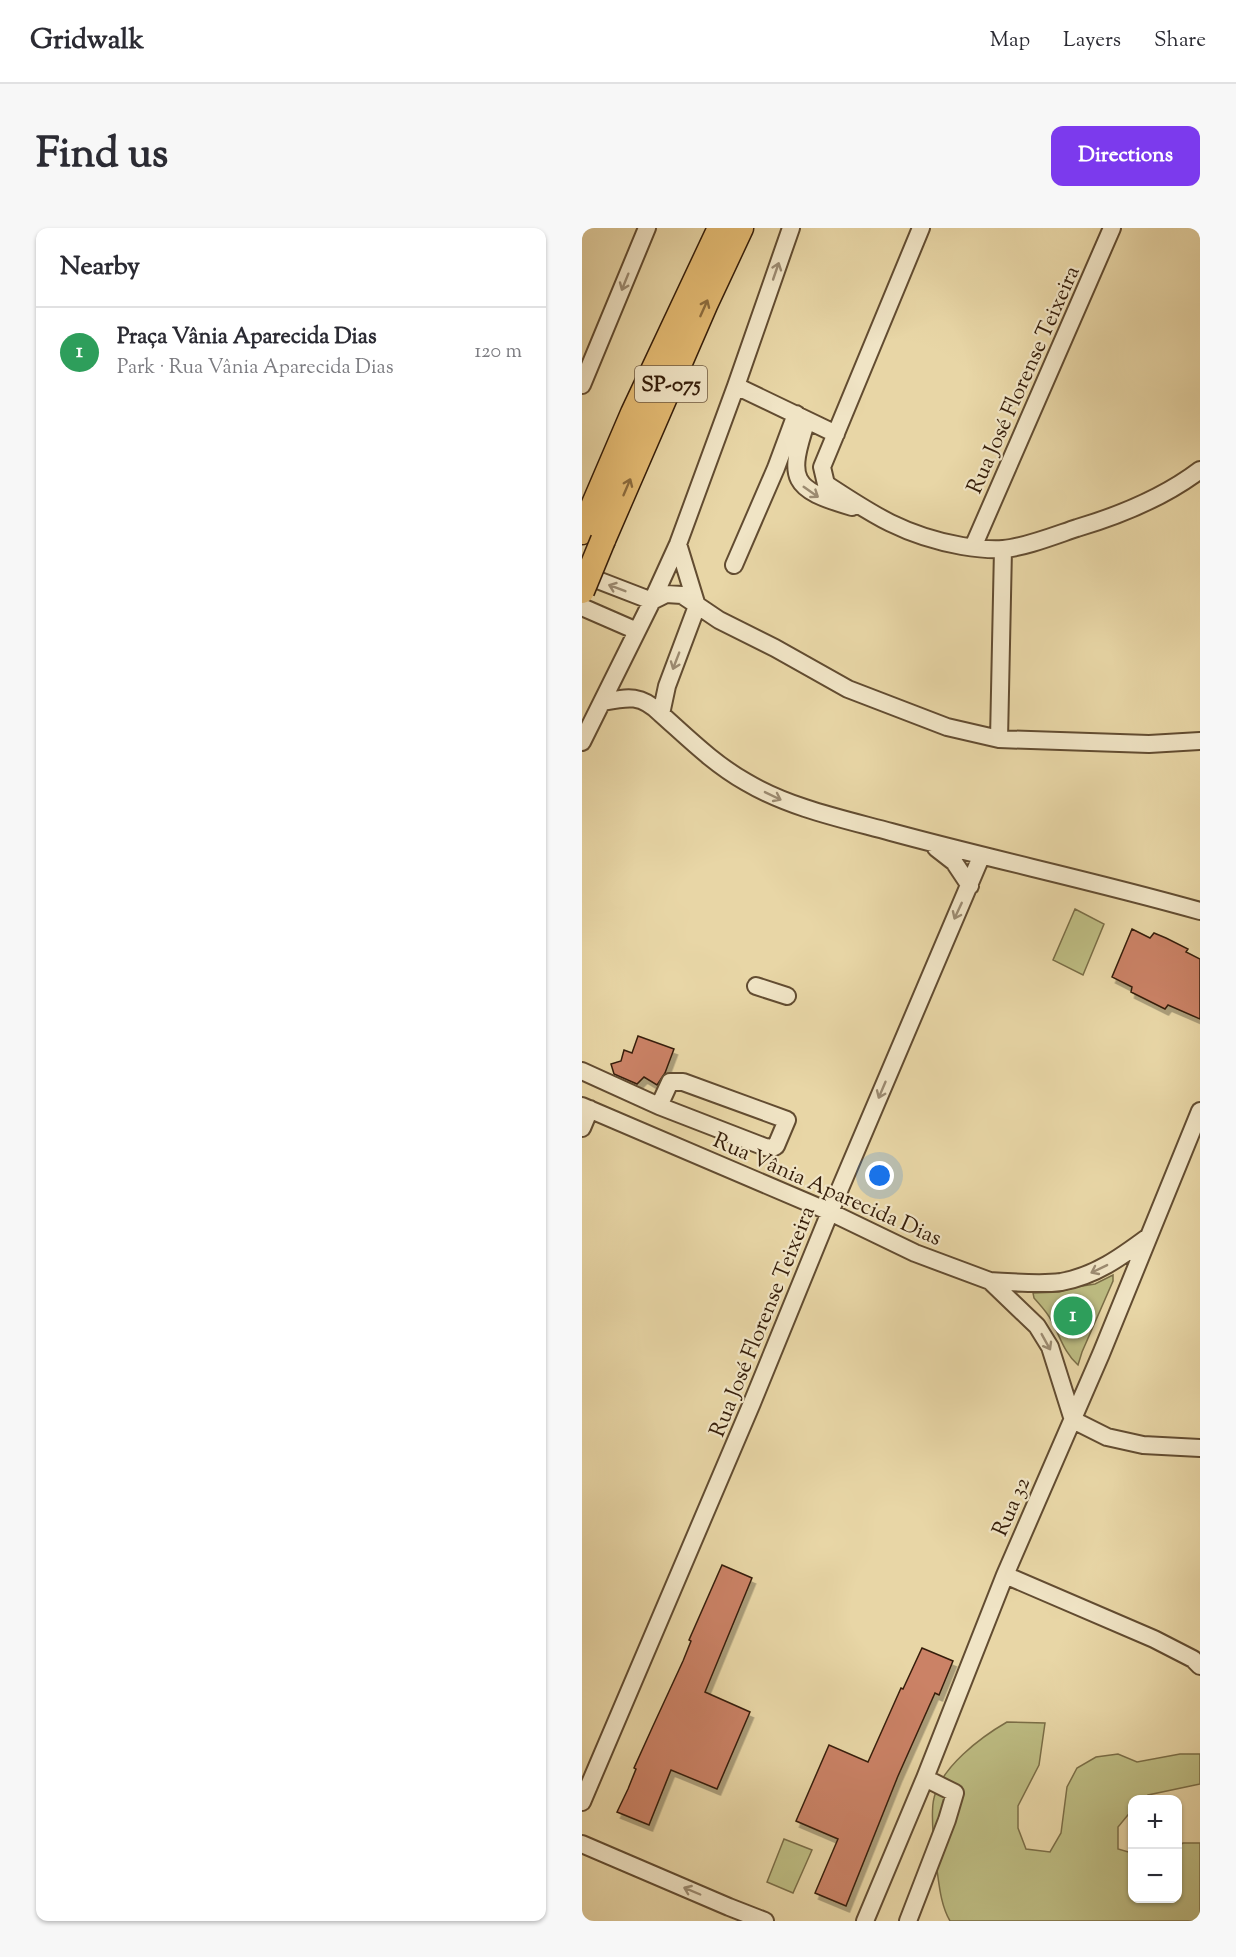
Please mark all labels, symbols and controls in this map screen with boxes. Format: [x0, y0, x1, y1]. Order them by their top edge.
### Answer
text: Gridwalk [30, 21, 144, 61]
text: Map [990, 26, 1030, 56]
text: Layers [1063, 26, 1121, 56]
text: Share [1154, 26, 1206, 56]
text: Find us [36, 126, 168, 186]
button: Directions [1051, 126, 1200, 186]
text: Nearby [60, 249, 140, 286]
street label: Rua José Florense Teixeira [960, 261, 1090, 499]
one-way arrow [771, 262, 782, 281]
one-way arrow [619, 272, 630, 291]
one-way arrow [699, 299, 711, 317]
text: Praça Vânia Aparecida Dias [117, 322, 377, 354]
text: 1 [76, 338, 83, 367]
text: 120 m [474, 338, 522, 367]
text: Park · Rua Vânia Aparecida Dias [117, 354, 394, 383]
road number: SP-075 [635, 366, 707, 402]
one-way arrow [621, 478, 633, 496]
one-way arrow [802, 486, 818, 498]
one-way arrow [608, 582, 627, 593]
one-way arrow [670, 651, 681, 670]
one-way arrow [763, 791, 781, 803]
one-way arrow [952, 901, 964, 919]
one-way arrow [876, 1081, 887, 1099]
street label: Rua Vânia Aparecida Dias [707, 1126, 946, 1256]
your location [865, 1161, 894, 1190]
street label: Rua José Florense Teixeira [703, 1202, 825, 1442]
one-way arrow [1091, 1264, 1109, 1275]
pin: 1 [1054, 1294, 1092, 1338]
one-way arrow [1040, 1333, 1052, 1350]
street label: Rua 32 [986, 1472, 1040, 1542]
map controls [1128, 1795, 1182, 1903]
button: + [1128, 1795, 1182, 1849]
button: − [1128, 1849, 1182, 1903]
one-way arrow [683, 1885, 701, 1896]

